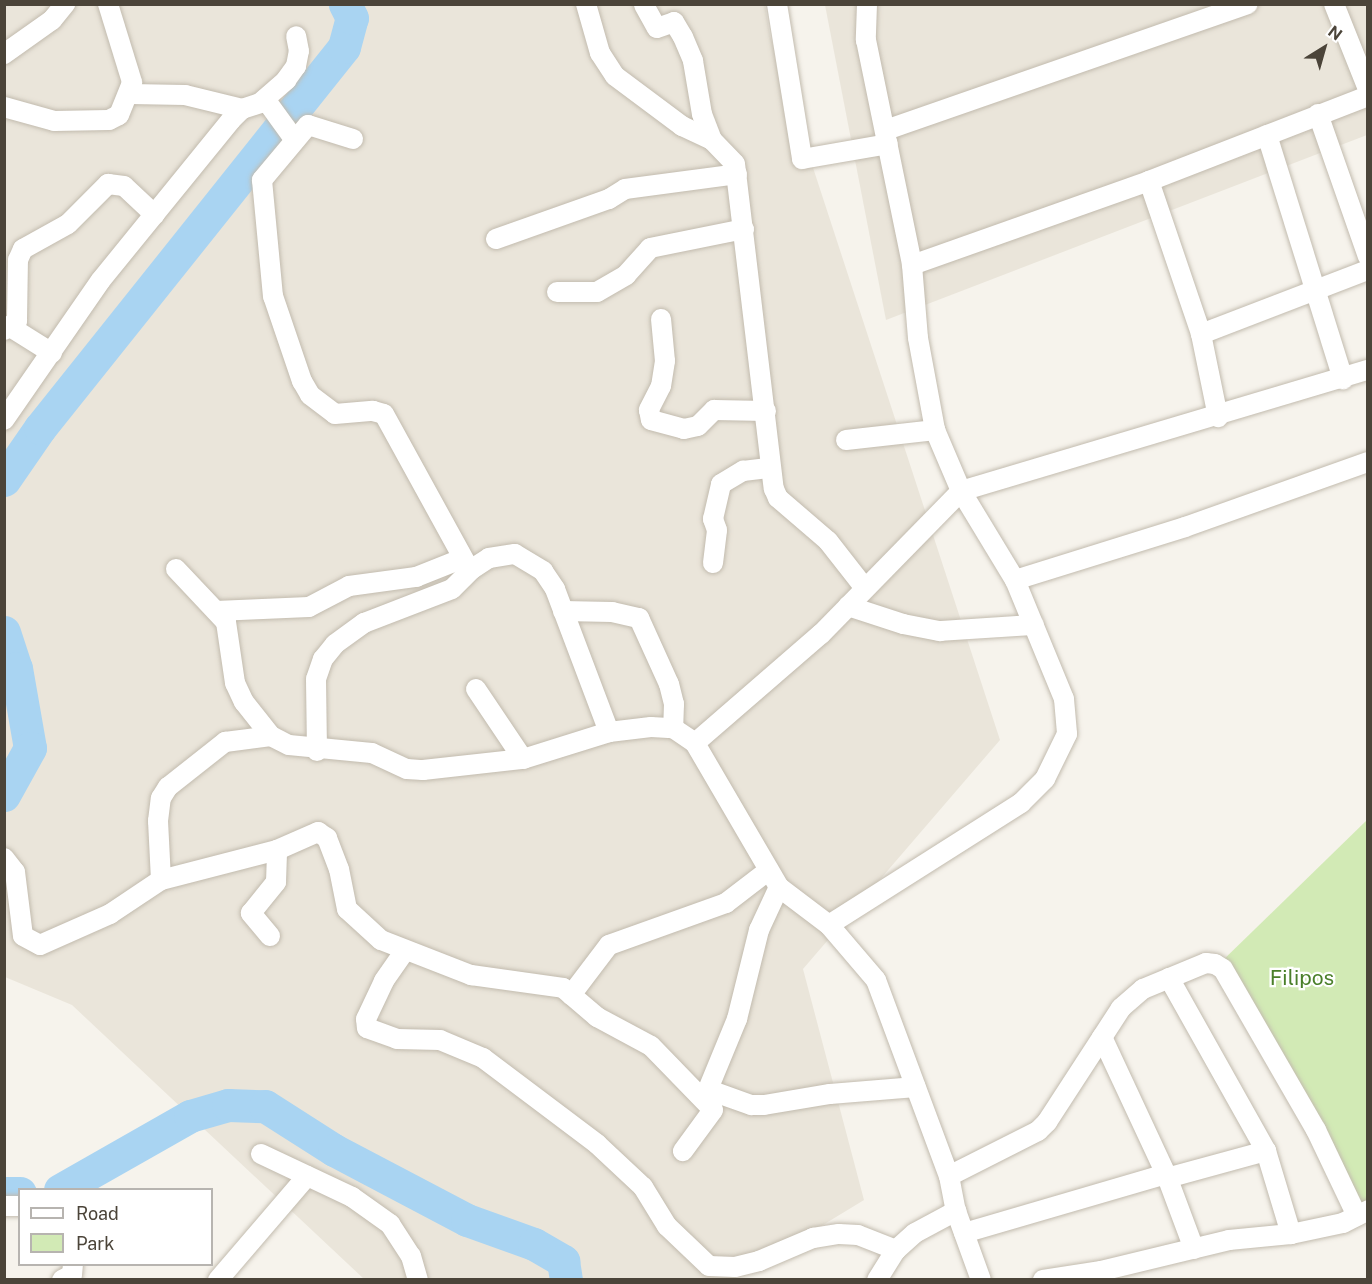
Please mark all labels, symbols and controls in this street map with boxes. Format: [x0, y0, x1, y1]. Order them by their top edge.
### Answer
north arrow [1294, 18, 1354, 78]
text: N [1324, 22, 1346, 45]
park label: Filipos [1270, 965, 1334, 991]
legend [18, 1188, 213, 1266]
text: Road [76, 1203, 119, 1224]
text: Park [76, 1233, 114, 1254]

